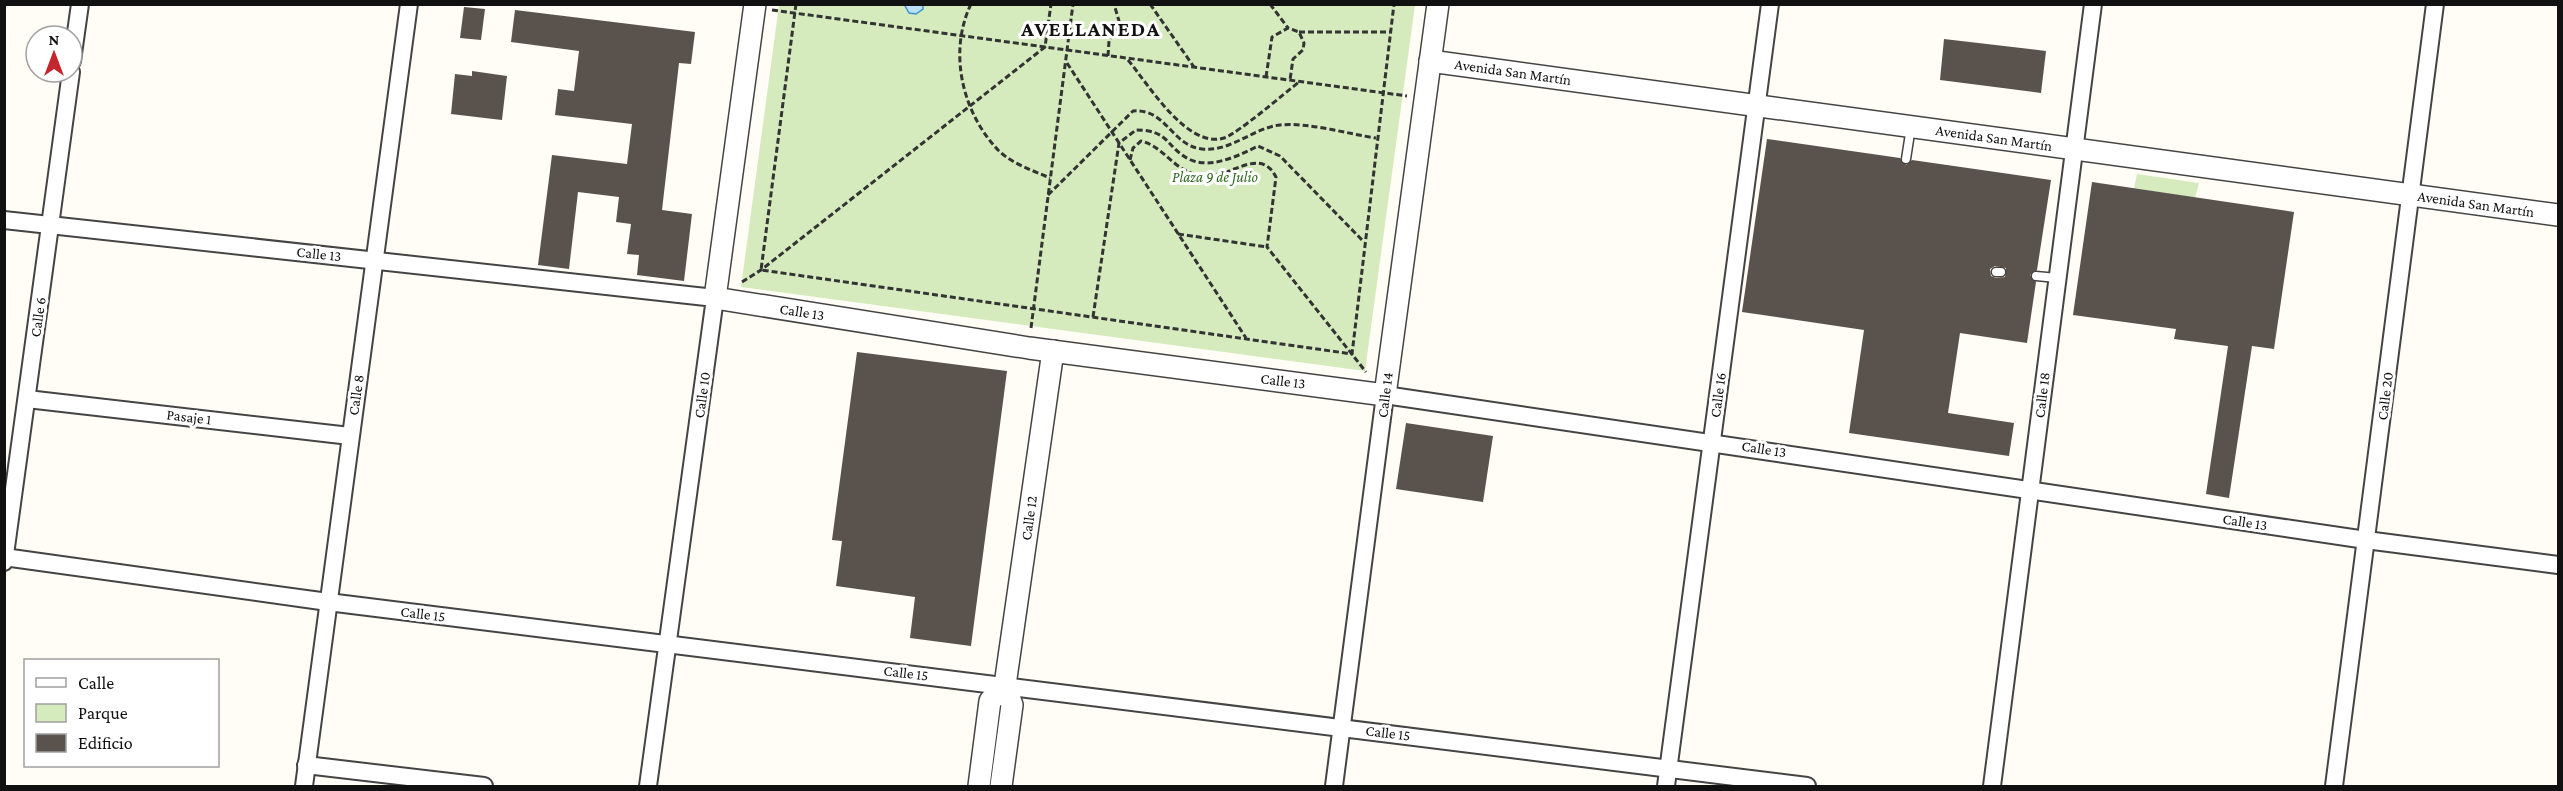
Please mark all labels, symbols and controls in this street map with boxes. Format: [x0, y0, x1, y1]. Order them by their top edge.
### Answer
district label: AVELLANEDA [1020, 17, 1161, 41]
north arrow [24, 24, 84, 84]
text: N [49, 31, 60, 48]
street label: Avenida San Martín [1454, 56, 1572, 88]
street label: Avenida San Martín [1935, 122, 2053, 154]
park label: Plaza 9 de Julio [1172, 169, 1258, 186]
street label: Avenida San Martín [2417, 188, 2535, 220]
street label: Calle 13 [296, 244, 342, 264]
street label: Calle 6 [27, 296, 49, 338]
street label: Calle 13 [778, 301, 826, 323]
street label: Calle 13 [1260, 370, 1306, 392]
street label: Calle 10 [691, 371, 713, 419]
street label: Calle 14 [1374, 371, 1396, 419]
street label: Calle 16 [1707, 371, 1729, 419]
street label: Calle 18 [2031, 371, 2053, 419]
street label: Calle 20 [2374, 371, 2396, 421]
street label: Calle 8 [345, 374, 367, 416]
street label: Pasaje 1 [166, 406, 212, 429]
street label: Calle 13 [1740, 438, 1788, 460]
street label: Calle 12 [1018, 495, 1040, 541]
street label: Calle 13 [2221, 511, 2269, 533]
street label: Calle 15 [400, 603, 446, 625]
legend [24, 659, 219, 767]
street label: Calle 15 [883, 662, 929, 684]
text: Calle [78, 673, 114, 693]
text: Parque [78, 703, 128, 723]
street label: Calle 15 [1365, 722, 1411, 744]
text: Edificio [78, 733, 133, 753]

